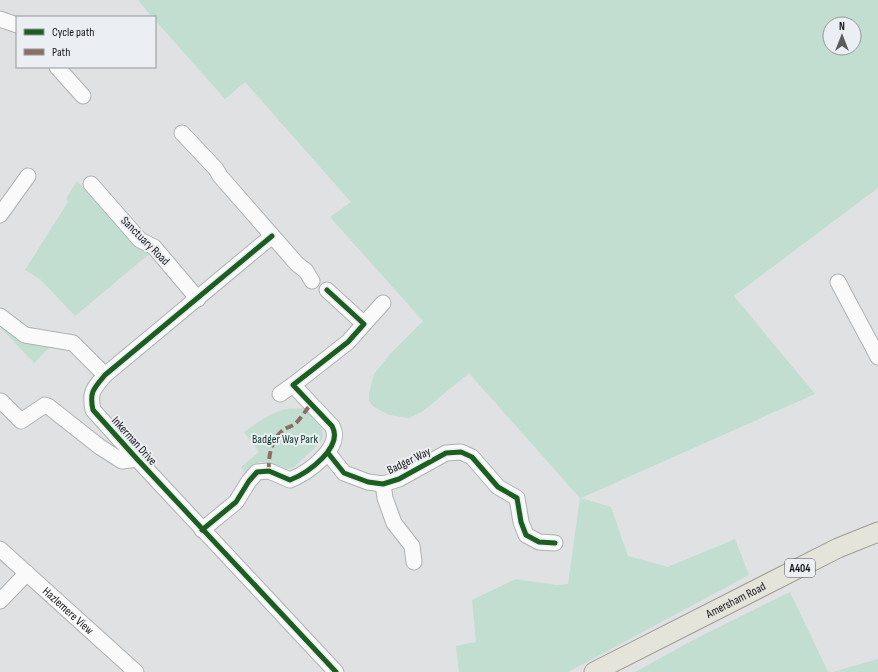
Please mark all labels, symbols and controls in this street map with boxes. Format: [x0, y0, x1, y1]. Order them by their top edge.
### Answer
legend [16, 16, 156, 68]
north arrow [822, 16, 862, 56]
text: N [839, 20, 845, 33]
text: Cycle path [52, 25, 94, 40]
text: Path [52, 45, 70, 60]
street label: Sanctuary Road [117, 213, 173, 269]
street label: Inkerman Drive [108, 413, 160, 469]
park label: Badger Way Park [252, 432, 318, 447]
street label: Badger Way [385, 444, 434, 478]
road number: A404 [785, 559, 815, 577]
street label: Amersham Road [703, 579, 768, 622]
street label: Hazlemere View [40, 584, 97, 638]

